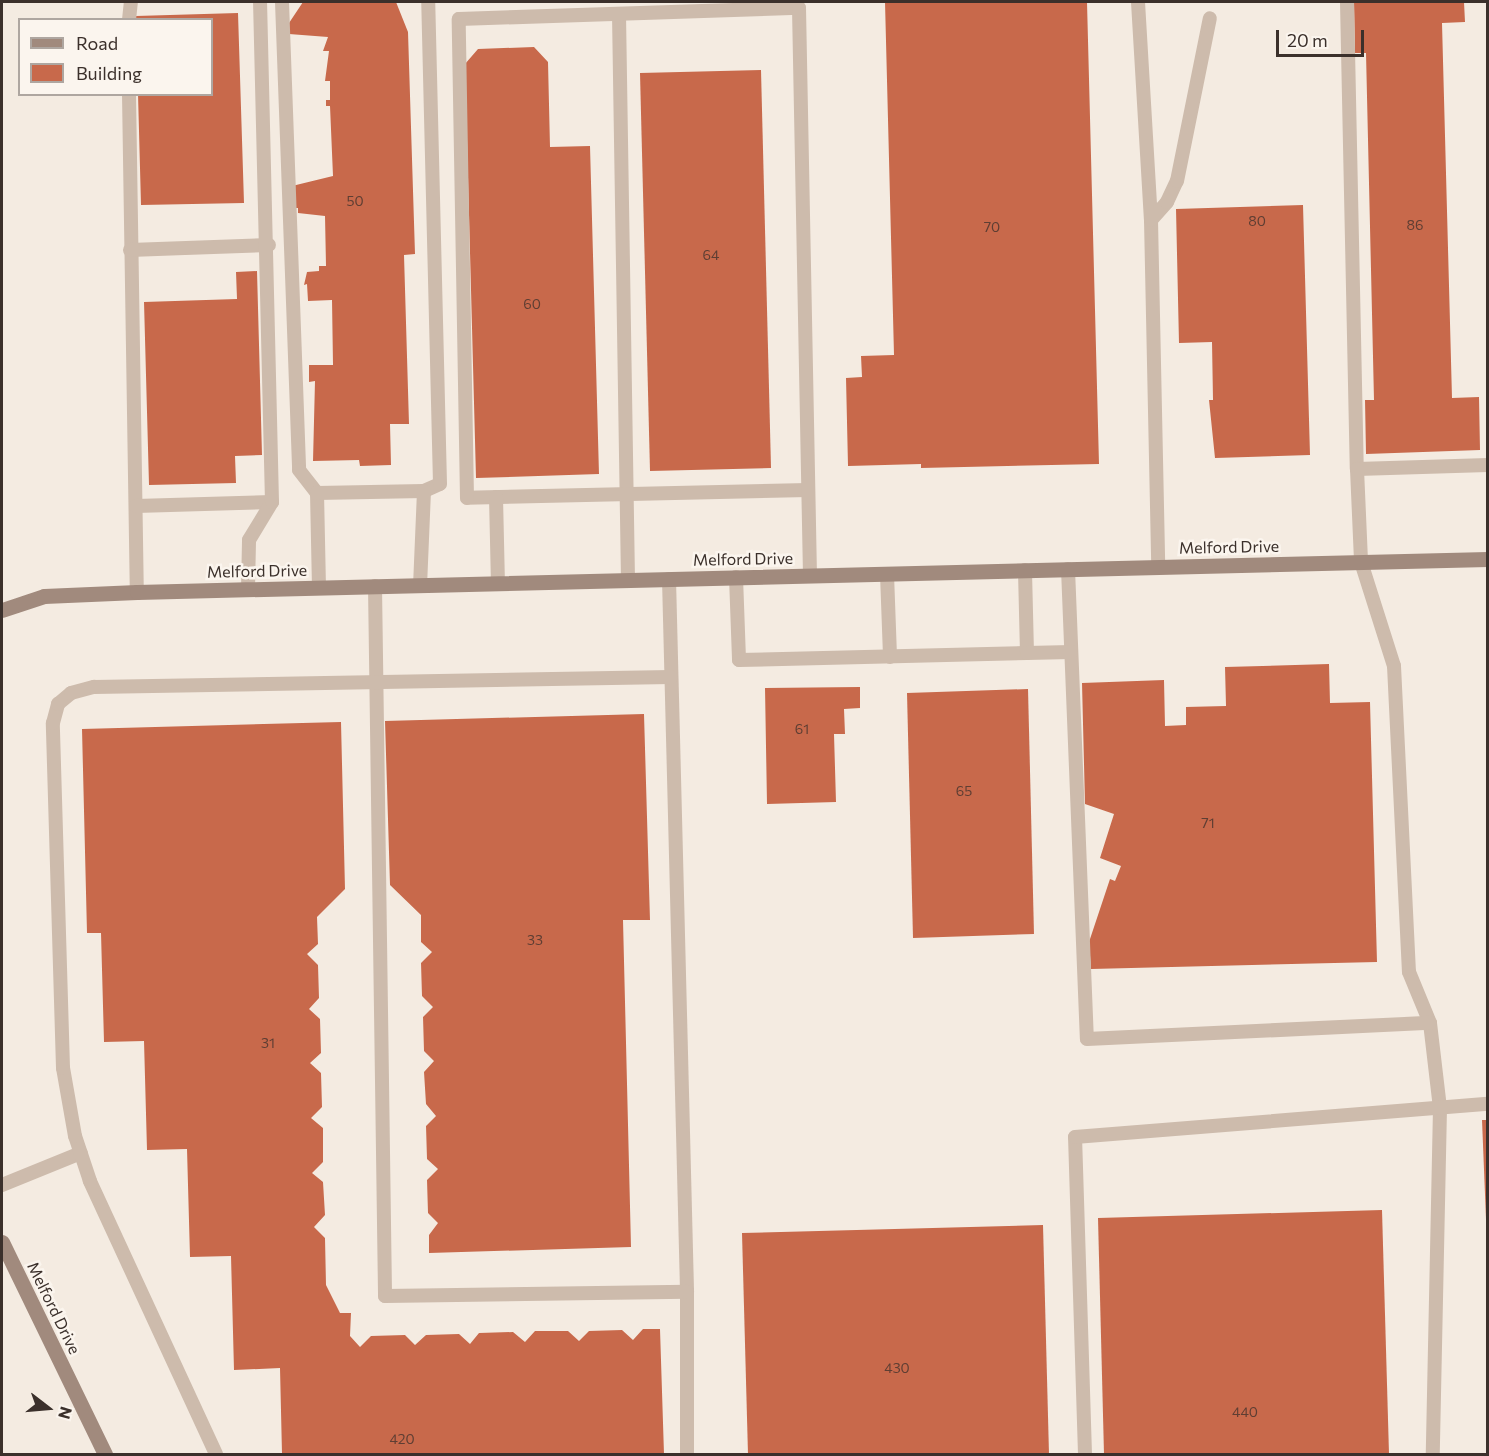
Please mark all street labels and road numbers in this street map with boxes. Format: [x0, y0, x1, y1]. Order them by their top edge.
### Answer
street label: Melford Drive [1179, 537, 1279, 557]
street label: Melford Drive [693, 549, 793, 569]
street label: Melford Drive [207, 561, 307, 581]
street label: Melford Drive [23, 1259, 85, 1357]

